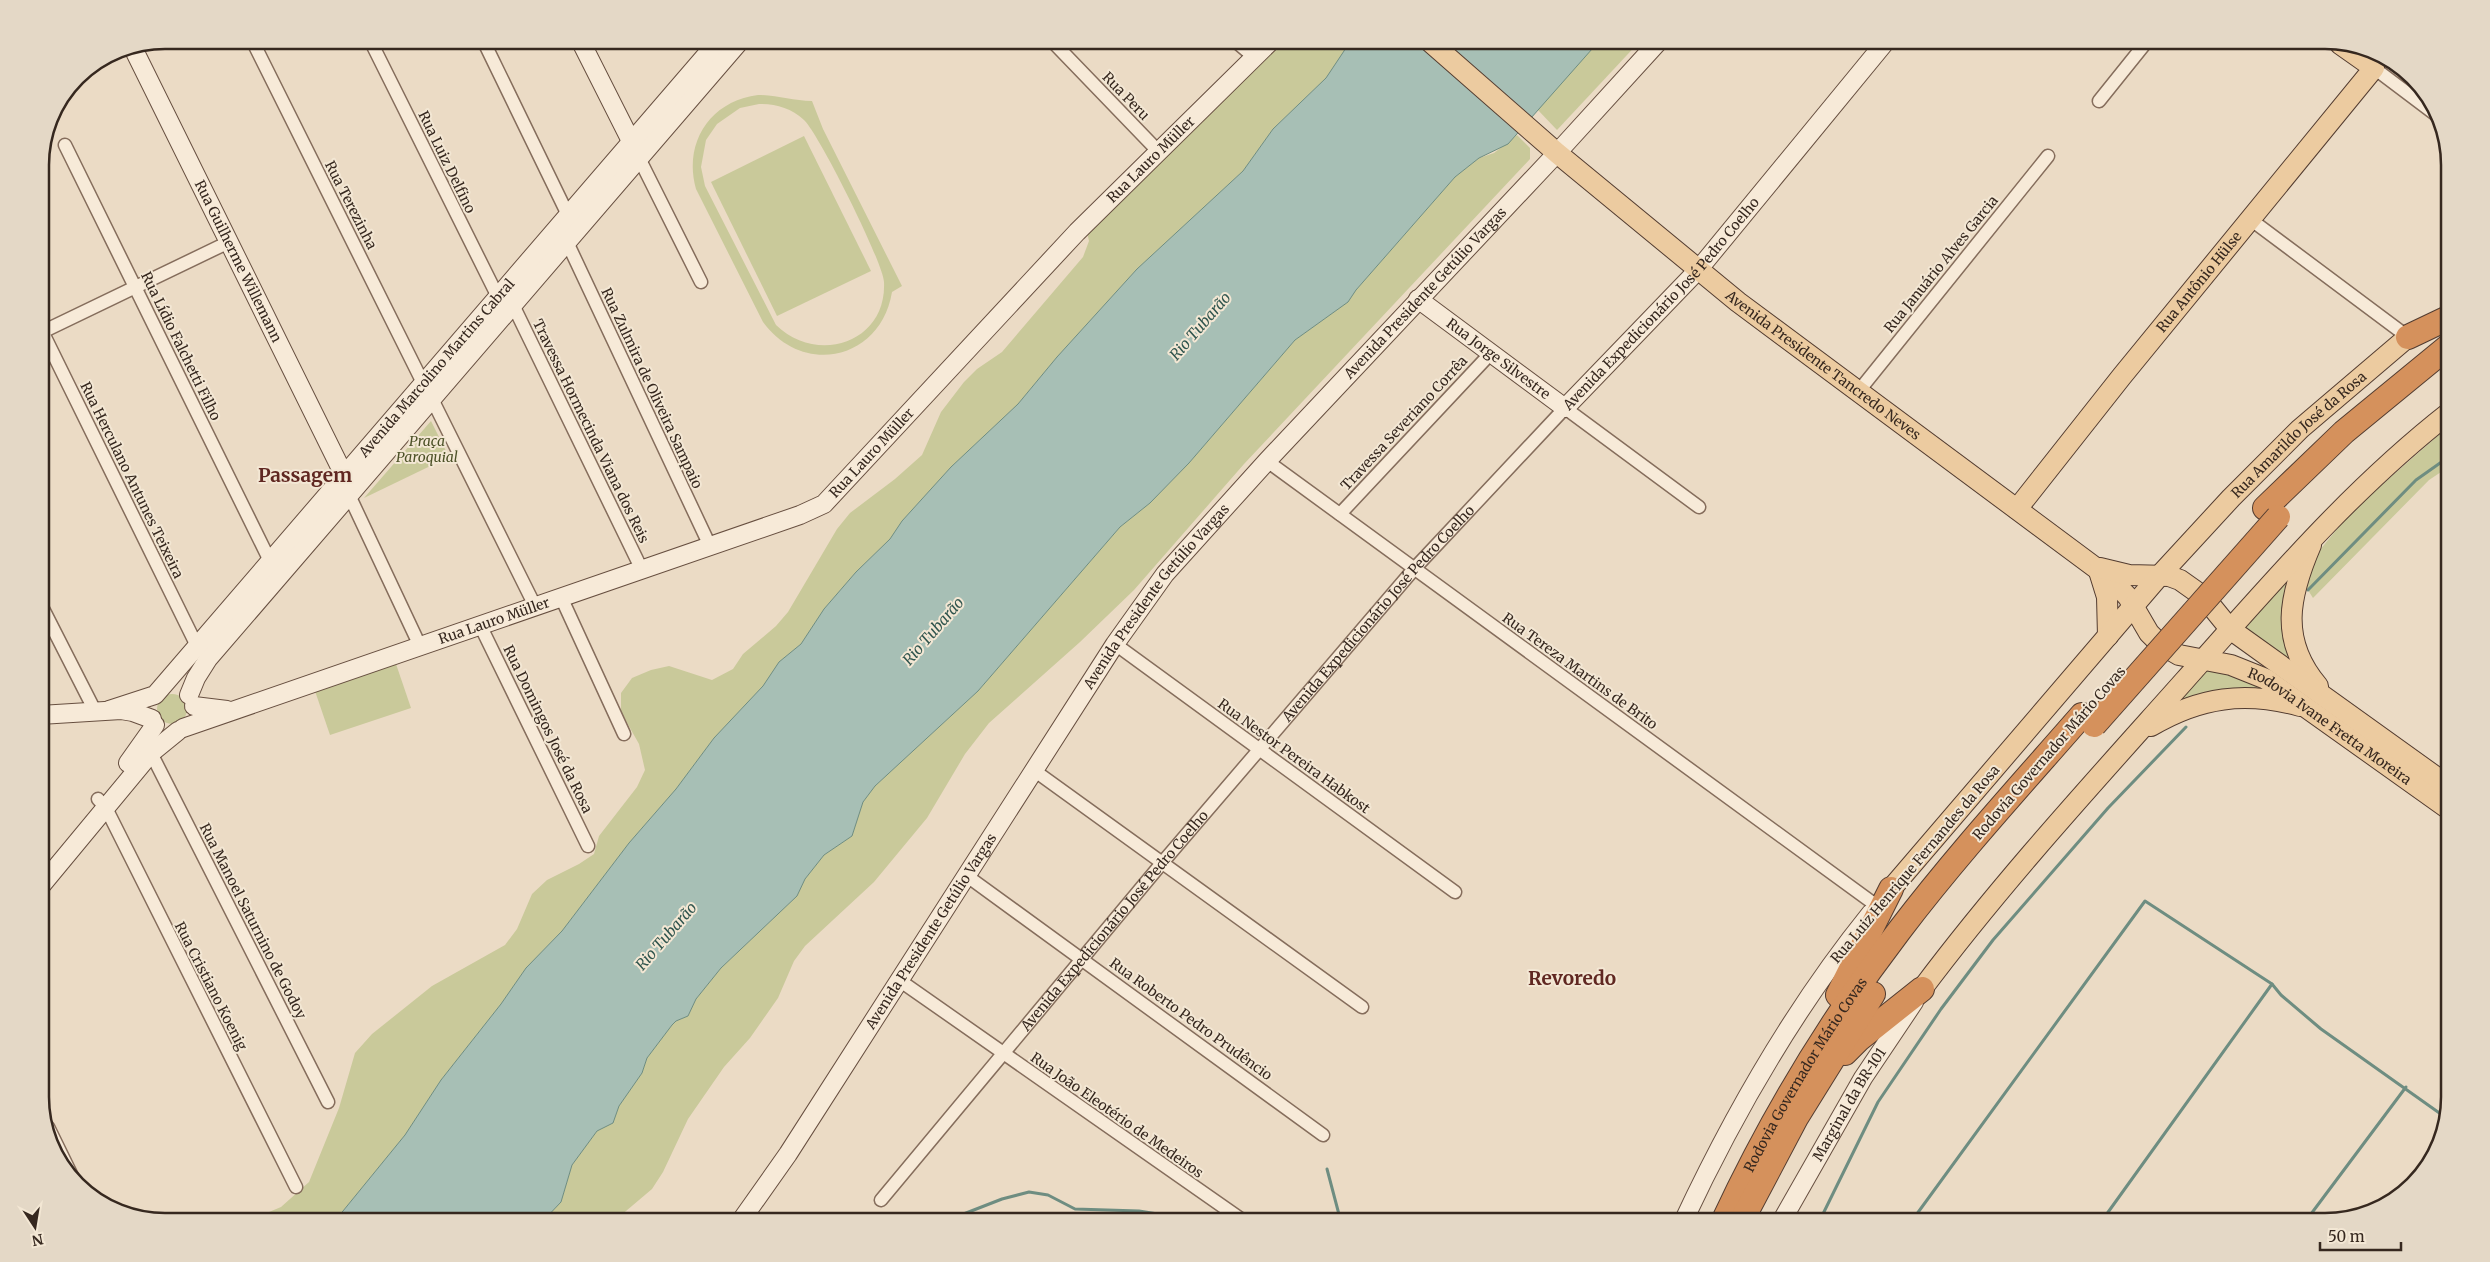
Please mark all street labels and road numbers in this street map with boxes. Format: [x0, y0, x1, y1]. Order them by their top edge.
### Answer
street label: Rua Peru [1099, 68, 1154, 124]
street label: Rua Luiz Delfino [414, 108, 480, 216]
street label: Rua Lauro Müller [1103, 112, 1198, 207]
street label: Rua Terezinha [321, 158, 381, 253]
street label: Rua Guilherme Willemann [191, 177, 286, 345]
street label: Rua Januário Alves Garcia [1880, 191, 2002, 336]
street label: Avenida Expedicionário José Pedro Coelho [1558, 194, 1763, 414]
street label: Avenida Presidente Getúlio Vargas [1339, 203, 1510, 383]
street label: Rua Antônio Hülse [2152, 228, 2246, 336]
street label: Rua Lídio Falchetti Filho [137, 269, 225, 423]
street label: Avenida Marcolino Martins Cabral [354, 274, 519, 462]
street label: Rua Zulmira de Oliveira Sampaio [597, 285, 707, 491]
street label: Avenida Presidente Tancredo Neves [1721, 286, 1924, 444]
street label: Rua Jorge Silvestre [1443, 314, 1554, 403]
street label: Travessa Hormecinda Viana dos Reis [529, 316, 653, 546]
street label: Travessa Severiano Corrêa [1337, 352, 1471, 494]
street label: Rua Amarildo José da Rosa [2227, 367, 2370, 502]
street label: Rua Herculano Antunes Teixeira [76, 379, 188, 582]
street label: Rua Lauro Müller [825, 404, 918, 502]
street label: Avenida Presidente Getúlio Vargas [1079, 500, 1233, 693]
street label: Avenida Expedicionário José Pedro Coelho [1278, 501, 1478, 726]
street label: Rua Lauro Müller [436, 593, 552, 648]
street label: Rua Tereza Martins de Brito [1499, 609, 1661, 733]
street label: Rua Domingos José da Rosa [499, 642, 597, 816]
street label: Rodovia Governador Mário Covas [1969, 662, 2129, 844]
street label: Rodovia Ivane Fretta Moreira [2245, 664, 2415, 789]
street label: Rua Nestor Pereira Habkost [1214, 695, 1374, 818]
street label: Rua Luiz Henrique Fernandes da Rosa [1827, 761, 2004, 967]
street label: Avenida Expedicionário José Pedro Coelho [1016, 807, 1212, 1035]
street label: Rua Manoel Saturnino de Godoy [196, 820, 311, 1023]
street label: Avenida Presidente Getúlio Vargas [861, 830, 1000, 1033]
street label: Rua Cristiano Koenig [171, 919, 251, 1054]
street label: Rua Roberto Pedro Prudêncio [1106, 954, 1276, 1084]
street label: Rodovia Governador Mário Covas [1740, 974, 1871, 1175]
street label: Marginal da BR-101 [1809, 1044, 1890, 1164]
street label: Rua João Eleotério de Medeiros [1027, 1048, 1207, 1182]

